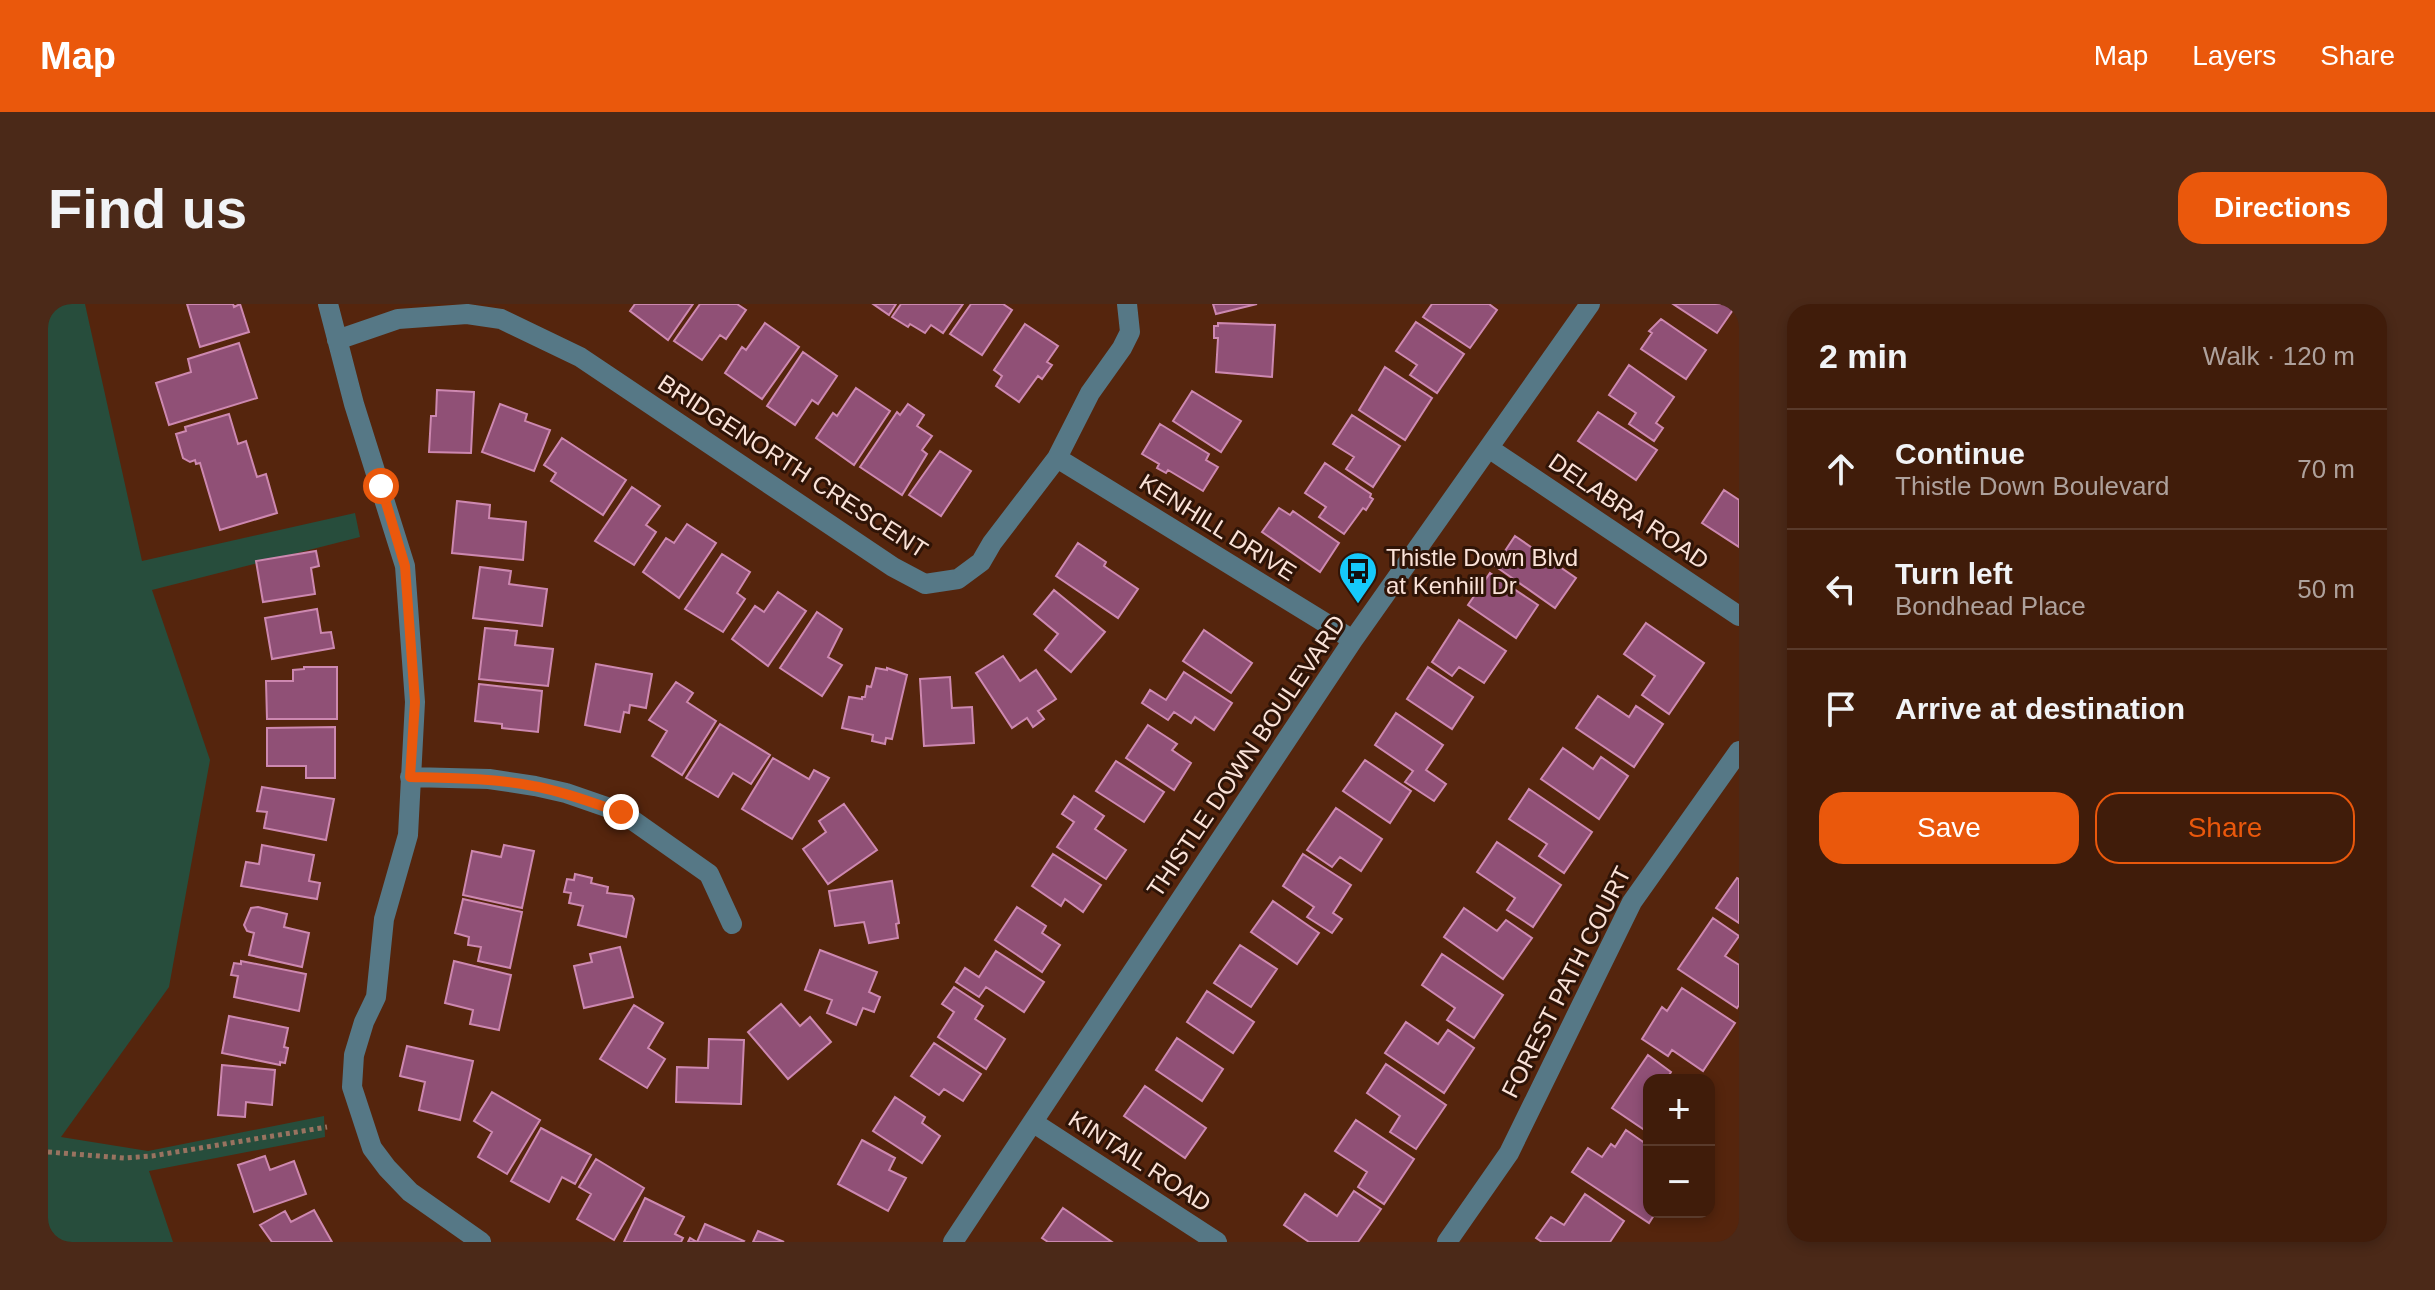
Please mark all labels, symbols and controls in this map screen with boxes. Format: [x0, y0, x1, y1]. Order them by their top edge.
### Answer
text: Map [40, 35, 116, 77]
text: Map [2094, 40, 2148, 71]
text: Layers [2192, 40, 2276, 71]
text: Share [2320, 40, 2395, 71]
button: Directions [2178, 172, 2387, 244]
text: Find us [48, 177, 247, 240]
text: 2 min [1819, 337, 1908, 375]
text: Walk · 120 m [2203, 341, 2355, 371]
street label: BRIDGENORTH CRESCENT [653, 369, 933, 563]
text: Continue [1895, 437, 2025, 470]
icon: ahead [1819, 447, 1863, 491]
street label: DELABRA ROAD [1544, 448, 1714, 574]
text: 70 m [2297, 454, 2355, 484]
route start [363, 468, 399, 504]
street label: KENHILL DRIVE [1135, 468, 1301, 586]
text: Thistle Down Boulevard [1895, 471, 2170, 501]
place label: Thistle Down Blvd at Kenhill Dr [1386, 544, 1578, 599]
bus stop icon: Thistle Down Blvd at Kenhill Dr [1337, 550, 1379, 605]
text: Turn left [1895, 557, 2013, 590]
icon: left [1819, 567, 1863, 611]
text: 50 m [2297, 574, 2355, 604]
text: Bondhead Place [1895, 591, 2086, 621]
street label: THISTLE DOWN BOULEVARD [1141, 610, 1351, 902]
icon: arrive [1819, 687, 1863, 731]
text: Arrive at destination [1895, 692, 2185, 725]
button: Save [1819, 792, 2079, 864]
button: Share [2095, 792, 2355, 864]
route end [603, 794, 639, 830]
street label: FOREST PATH COURT [1496, 862, 1636, 1102]
map controls [1643, 1074, 1715, 1218]
button: + [1643, 1074, 1715, 1146]
street label: KINTAIL ROAD [1064, 1105, 1216, 1217]
button: − [1643, 1146, 1715, 1218]

